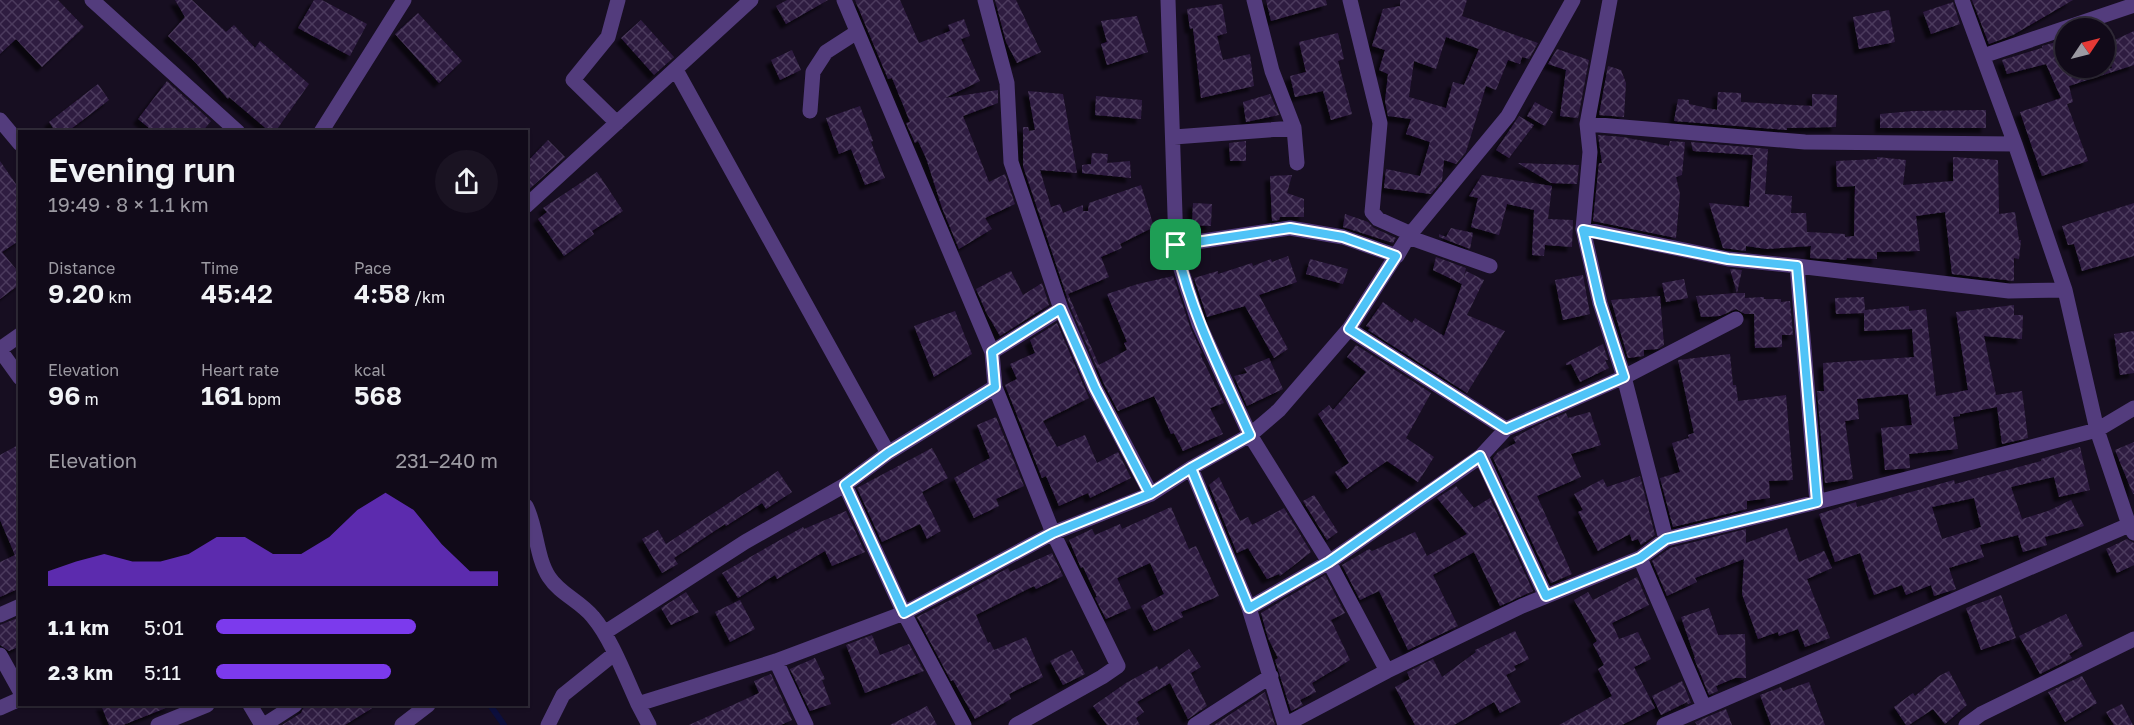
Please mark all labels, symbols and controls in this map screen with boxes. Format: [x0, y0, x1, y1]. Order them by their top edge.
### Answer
north arrow [2055, 18, 2115, 78]
map controls [2055, 18, 2115, 78]
text: Evening run [48, 150, 236, 189]
button: share [435, 150, 498, 213]
text: 19:49 · 8 × 1.1 km [48, 192, 209, 216]
pin [1150, 219, 1201, 270]
icon: arrive [1159, 228, 1192, 261]
text: Distance [48, 258, 115, 278]
text: Time [201, 258, 239, 278]
text: Pace [354, 258, 391, 278]
text: 9.20 [48, 278, 104, 309]
text: 45:42 [201, 278, 273, 309]
text: 4:58 [354, 278, 410, 309]
text: km [104, 287, 132, 307]
text: /km [410, 287, 445, 307]
text: Elevation [48, 360, 119, 380]
text: Heart rate [201, 360, 279, 380]
text: kcal [354, 360, 386, 380]
text: 96 [48, 380, 80, 411]
text: 161 [201, 380, 243, 411]
text: 568 [354, 380, 402, 411]
text: m [80, 389, 99, 409]
text: bpm [243, 389, 281, 409]
text: Elevation [48, 448, 137, 472]
text: 231–240 m [396, 448, 498, 472]
text: 1.1 km [48, 615, 109, 639]
text: 5:01 [144, 615, 184, 639]
text: 2.3 km [48, 660, 113, 684]
text: 5:11 [144, 660, 181, 684]

